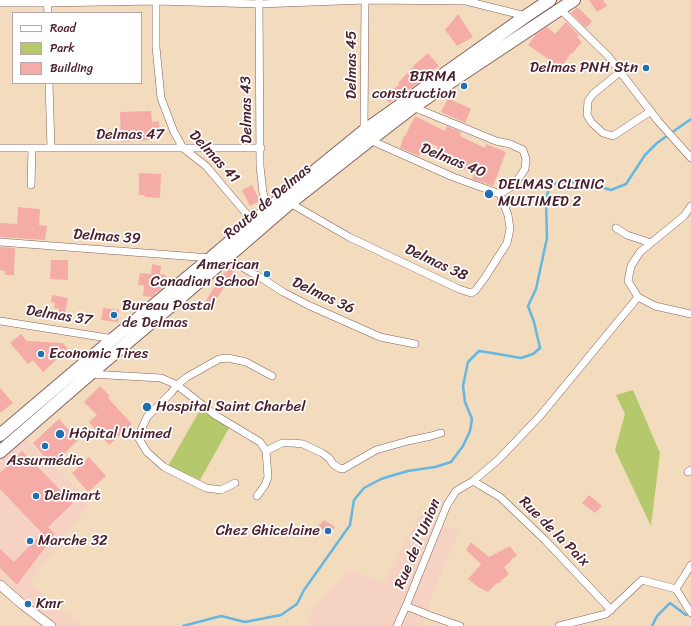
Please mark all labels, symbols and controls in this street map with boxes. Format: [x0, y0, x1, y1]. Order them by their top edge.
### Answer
legend [12, 12, 142, 84]
text: Road [50, 17, 76, 39]
street label: Delmas 45 [343, 31, 361, 99]
text: Park [50, 37, 75, 59]
text: Building [50, 57, 93, 79]
place label: Delmas PNH Stn [530, 59, 638, 77]
marker: Delmas PNH Stn [641, 63, 651, 73]
place label: BIRMA construction [372, 68, 456, 103]
street label: Delmas 43 [237, 76, 257, 144]
marker: BIRMA construction [459, 81, 469, 91]
street label: Delmas 47 [96, 126, 164, 144]
street label: Delmas 41 [185, 127, 243, 187]
street label: Delmas 40 [418, 140, 488, 182]
street label: Route de Delmas [221, 160, 315, 244]
place label: DELMAS CLINIC MULTIMED 2 [498, 176, 604, 211]
marker: DELMAS CLINIC MULTIMED 2 [483, 188, 495, 200]
street label: Delmas 39 [73, 226, 141, 248]
street label: Delmas 38 [402, 241, 470, 285]
place label: American Canadian School [151, 256, 259, 291]
marker: American Canadian School [262, 269, 272, 279]
street label: Delmas 36 [289, 274, 357, 318]
place label: Bureau Postal de Delmas [122, 297, 215, 332]
street label: Delmas 37 [25, 302, 93, 330]
marker: Bureau Postal de Delmas [109, 310, 119, 320]
place label: Economic Tires [49, 345, 148, 363]
marker: Economic Tires [36, 349, 46, 359]
place label: Hospital Saint Charbel [156, 398, 305, 416]
marker: Hospital Saint Charbel [141, 401, 153, 413]
place label: Hôpital Unimed [69, 425, 171, 443]
marker: Hôpital Unimed [54, 428, 66, 440]
marker: Assurmédic [40, 441, 50, 451]
place label: Assurmédic [7, 452, 83, 470]
place label: Delimart [44, 487, 101, 505]
marker: Delimart [31, 491, 41, 501]
street label: Rue de la Paix [515, 493, 593, 571]
street label: Rue de l'Union [391, 496, 445, 592]
place label: Chez Ghicelaine [216, 522, 320, 540]
marker: Chez Ghicelaine [323, 526, 333, 536]
place label: Marche 32 [38, 532, 108, 550]
marker: Marche 32 [25, 536, 35, 546]
place label: Kmr [36, 595, 63, 613]
marker: Kmr [23, 599, 33, 609]

